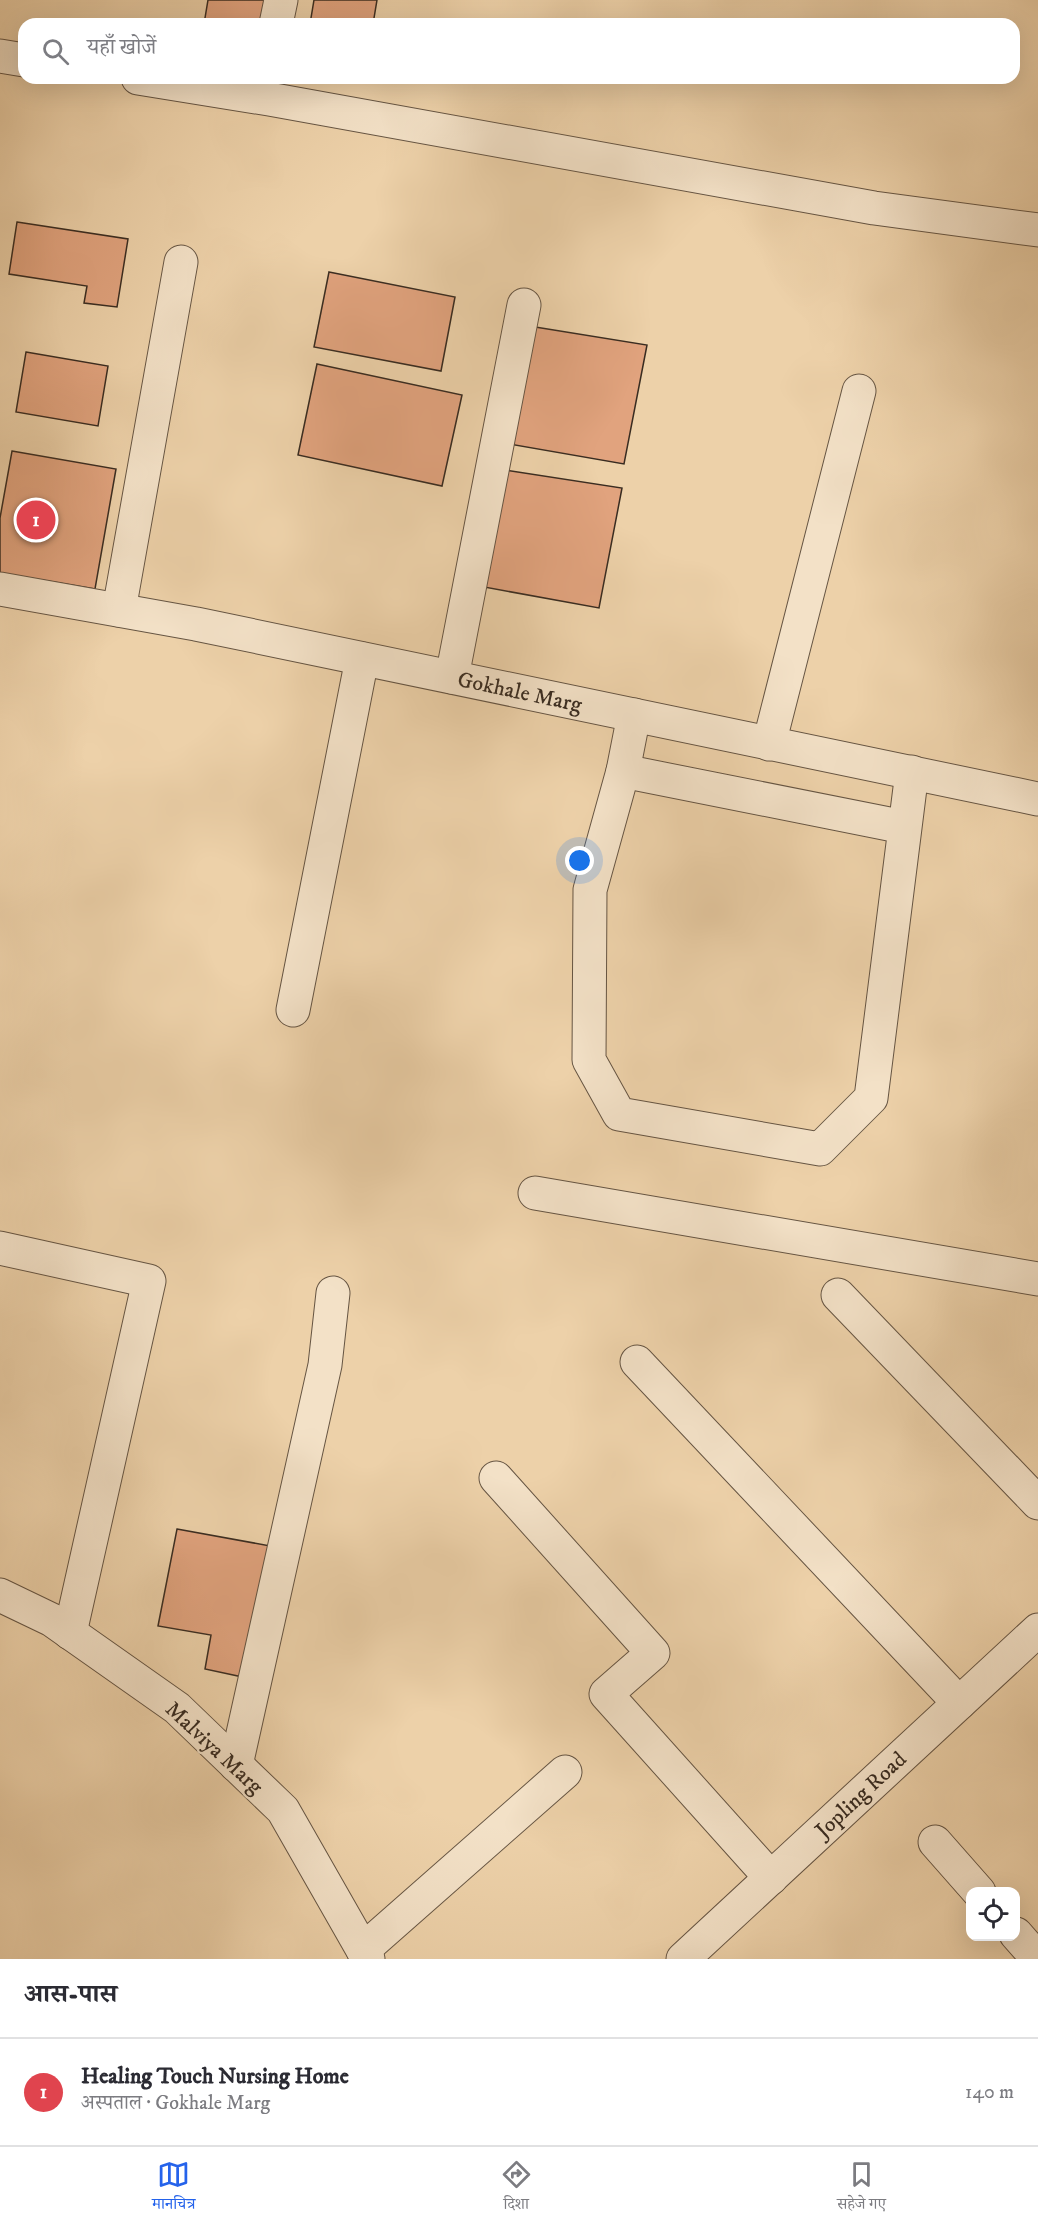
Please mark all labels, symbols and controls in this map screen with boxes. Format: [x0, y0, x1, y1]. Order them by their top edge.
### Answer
search box [18, 18, 1020, 84]
text: यहाँ खोजें [87, 34, 156, 61]
icon: search [39, 35, 72, 68]
pin: 1 [16, 498, 56, 542]
street label: Gokhale Marg [455, 666, 585, 719]
your location [565, 846, 594, 875]
street label: Malviya Marg [159, 1696, 269, 1800]
street label: Jopling Road [808, 1746, 912, 1845]
map controls [966, 1887, 1020, 1941]
button: locate [966, 1887, 1020, 1941]
text: आस-पास [24, 1978, 117, 2011]
text: Healing Touch Nursing Home [81, 2063, 349, 2090]
text: 1 [40, 2080, 47, 2105]
text: 140 m [965, 2080, 1014, 2105]
text: अस्पताल · Gokhale Marg [81, 2091, 270, 2116]
tab: मानचित्र [152, 2158, 196, 2219]
tab: दिशा [500, 2158, 533, 2219]
tab: सहेजे गए [837, 2158, 886, 2219]

